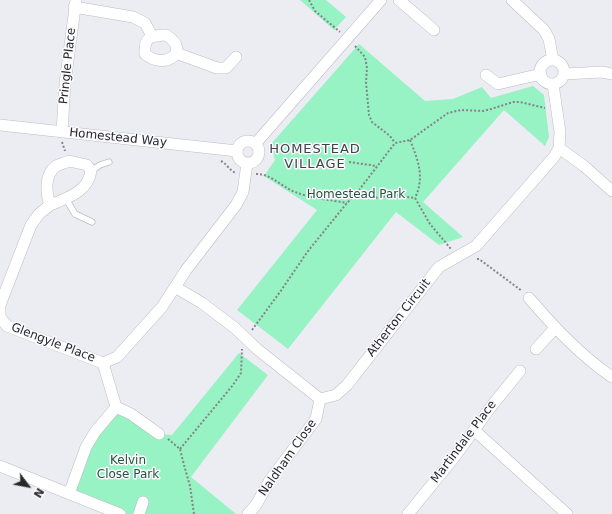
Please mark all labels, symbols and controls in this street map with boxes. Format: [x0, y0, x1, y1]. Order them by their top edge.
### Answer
street label: Pringle Place [57, 27, 79, 105]
street label: Homestead Way [68, 126, 168, 150]
district label: HOMESTEAD VILLAGE [269, 142, 361, 173]
park label: Homestead Park [307, 188, 405, 202]
street label: Atherton Circuit [364, 276, 434, 360]
street label: Glengyle Place [9, 320, 97, 366]
street label: Martindale Place [428, 398, 500, 486]
street label: Naldham Close [256, 417, 320, 499]
park label: Kelvin Close Park [97, 454, 159, 482]
north arrow [8, 466, 48, 506]
text: N [31, 485, 47, 500]

